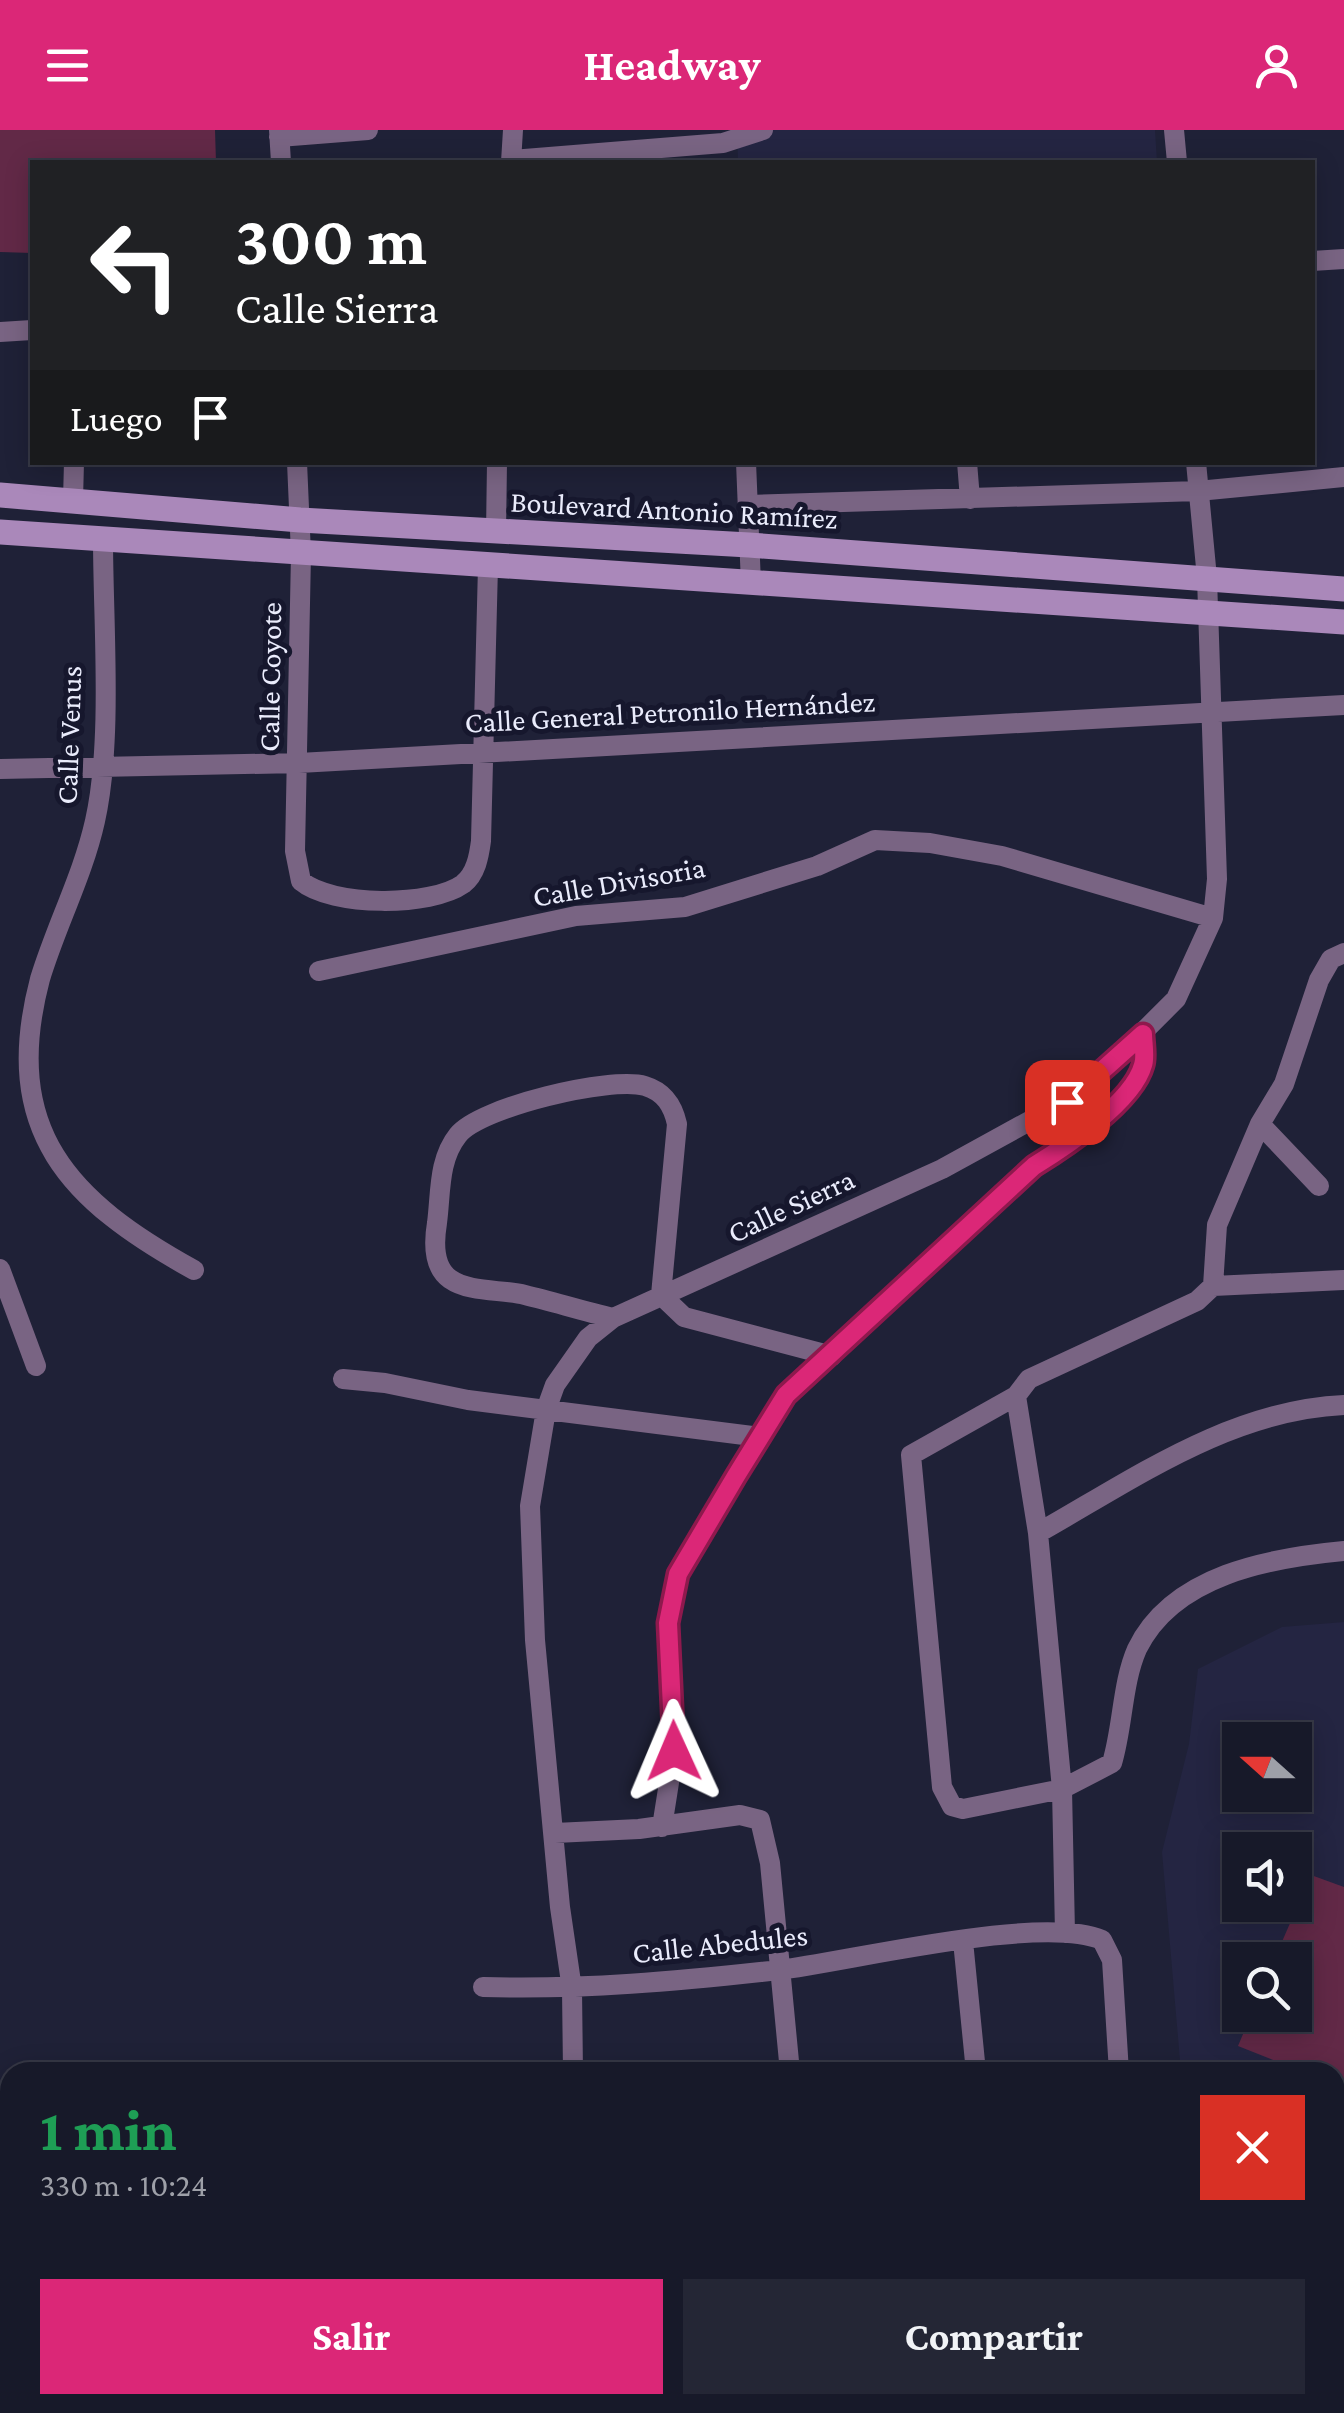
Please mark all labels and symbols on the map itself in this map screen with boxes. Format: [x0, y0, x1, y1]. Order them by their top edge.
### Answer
street label: Boulevard Antonio Ramírez [510, 484, 838, 535]
street label: Calle Coyote [252, 602, 288, 752]
street label: Calle Venus [50, 665, 87, 805]
street label: Calle General Petronilo Hernández [464, 684, 876, 739]
street label: Calle Divisoria [530, 850, 708, 913]
pin [1025, 1060, 1110, 1145]
street label: Calle Sierra [722, 1162, 859, 1249]
position arrow [622, 1699, 726, 1803]
north arrow [1222, 1722, 1312, 1812]
street label: Calle Abedules [631, 1918, 809, 1969]

